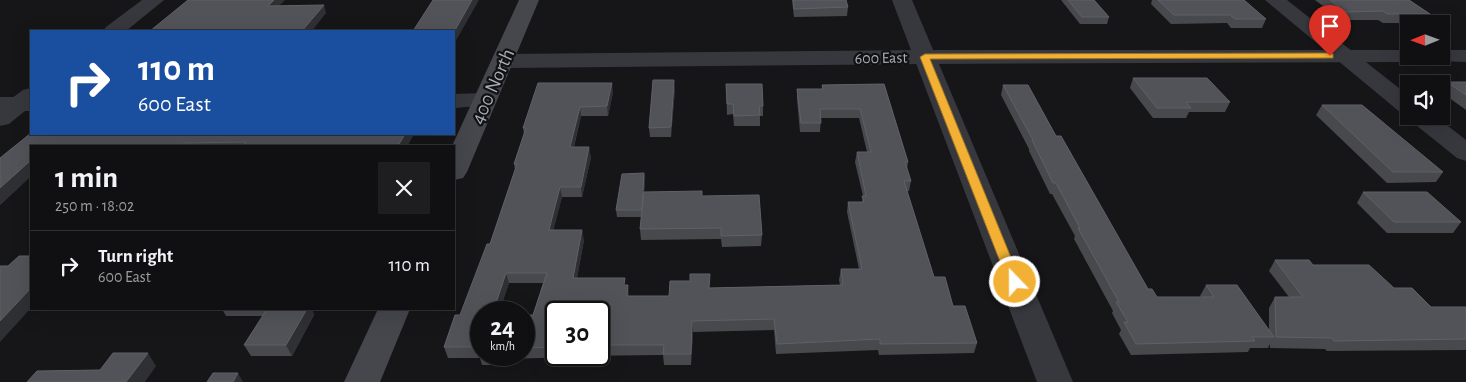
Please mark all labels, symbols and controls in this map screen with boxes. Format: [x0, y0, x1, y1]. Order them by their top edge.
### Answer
pin [1309, 5, 1351, 56]
icon: arrive [1316, 12, 1344, 40]
north arrow [1400, 15, 1450, 65]
map controls [1400, 15, 1450, 125]
street label: 400 North [467, 46, 518, 127]
icon: right [55, 50, 120, 115]
street label: 600 East [854, 50, 908, 66]
text: 110 m [138, 52, 215, 87]
button: sound [1400, 75, 1450, 125]
text: 600 East [138, 93, 211, 115]
button: close [378, 162, 430, 214]
text: 1 min [55, 163, 118, 193]
text: 250 m · 18:02 [55, 198, 134, 214]
text: Turn right [98, 247, 173, 266]
icon: right [55, 252, 83, 280]
position arrow [988, 255, 1040, 307]
text: 110 m [389, 256, 430, 275]
text: 600 East [98, 269, 151, 285]
speed limit sign: 30 [545, 301, 610, 366]
text: 24 [490, 315, 515, 340]
text: km/h [490, 340, 515, 352]

